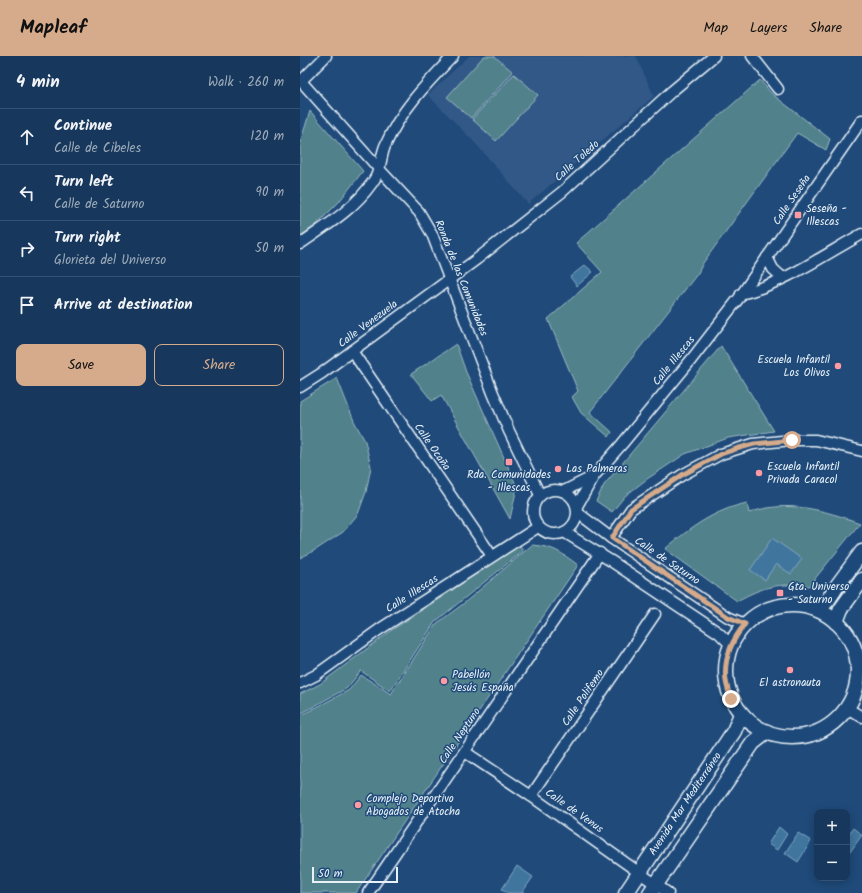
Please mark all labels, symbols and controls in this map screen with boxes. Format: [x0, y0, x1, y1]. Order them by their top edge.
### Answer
text: Mapleaf [20, 13, 87, 43]
text: Map [704, 17, 728, 39]
text: Layers [750, 17, 788, 39]
text: Share [810, 17, 842, 39]
text: 4 min [16, 69, 60, 96]
text: Walk · 260 m [208, 72, 284, 93]
text: Continue [54, 114, 112, 138]
icon: ahead [16, 126, 38, 148]
text: 120 m [250, 126, 284, 147]
street label: Calle Toledo [550, 136, 604, 186]
text: Calle de Cibeles [54, 138, 141, 159]
text: Turn left [54, 170, 114, 194]
street label: Calle Seseña [768, 171, 816, 229]
icon: left [16, 182, 38, 204]
text: 90 m [256, 182, 284, 203]
text: Calle de Saturno [54, 194, 144, 215]
place label: Seseña - Illescas [806, 200, 847, 231]
marker: Seseña - Illescas [793, 210, 803, 220]
street label: Ronda de las Comunidades [429, 217, 493, 339]
text: Turn right [54, 226, 121, 250]
icon: right [16, 238, 38, 260]
text: 50 m [255, 238, 284, 259]
text: Glorieta del Universo [54, 250, 166, 271]
text: Arrive at destination [54, 293, 193, 317]
icon: arrive [16, 294, 38, 316]
street label: Calle Venezuela [334, 295, 402, 353]
street label: Calle Illescas [648, 332, 700, 390]
button: Save [16, 344, 146, 386]
button: Share [154, 344, 284, 386]
place label: Escuela Infantil Los Olivos [757, 351, 830, 382]
marker: Escuela Infantil Los Olivos [833, 361, 843, 371]
street label: Calle Ocaña [409, 420, 455, 474]
route start [783, 431, 801, 449]
marker: Rda. Comunidades - Illescas [504, 457, 514, 467]
place label: Escuela Infantil Privada Caracol [767, 458, 840, 489]
place label: Las Palmeras [566, 460, 628, 478]
marker: Las Palmeras [553, 464, 563, 474]
place label: Rda. Comunidades - Illescas [467, 466, 551, 497]
marker: Escuela Infantil Privada Caracol [754, 468, 764, 478]
street label: Calle de Saturno [630, 532, 704, 590]
street label: Calle Illescas [382, 570, 442, 618]
place label: Gta. Universo - Saturno [788, 578, 849, 609]
marker: Gta. Universo - Saturno [775, 588, 785, 598]
marker: El astronauta [785, 665, 795, 675]
place label: Pabellón Jesús España [452, 666, 514, 697]
street label: Calle Polifemo [557, 666, 609, 730]
place label: El astronauta [759, 674, 821, 692]
marker: Pabellón Jesús España [439, 676, 449, 686]
route end [722, 690, 740, 708]
street label: Calle Neptuno [434, 704, 486, 768]
street label: Avenida Mar Mediterráneo [644, 749, 726, 859]
street label: Calle de Venus [541, 784, 607, 838]
place label: Complejo Deportivo Abogados de Atocha [366, 790, 460, 821]
marker: Complejo Deportivo Abogados de Atocha [353, 800, 363, 810]
map controls [814, 809, 850, 881]
button: + [814, 809, 850, 845]
button: − [814, 845, 850, 881]
scale bar [312, 865, 398, 884]
text: 50 m [318, 865, 343, 883]

